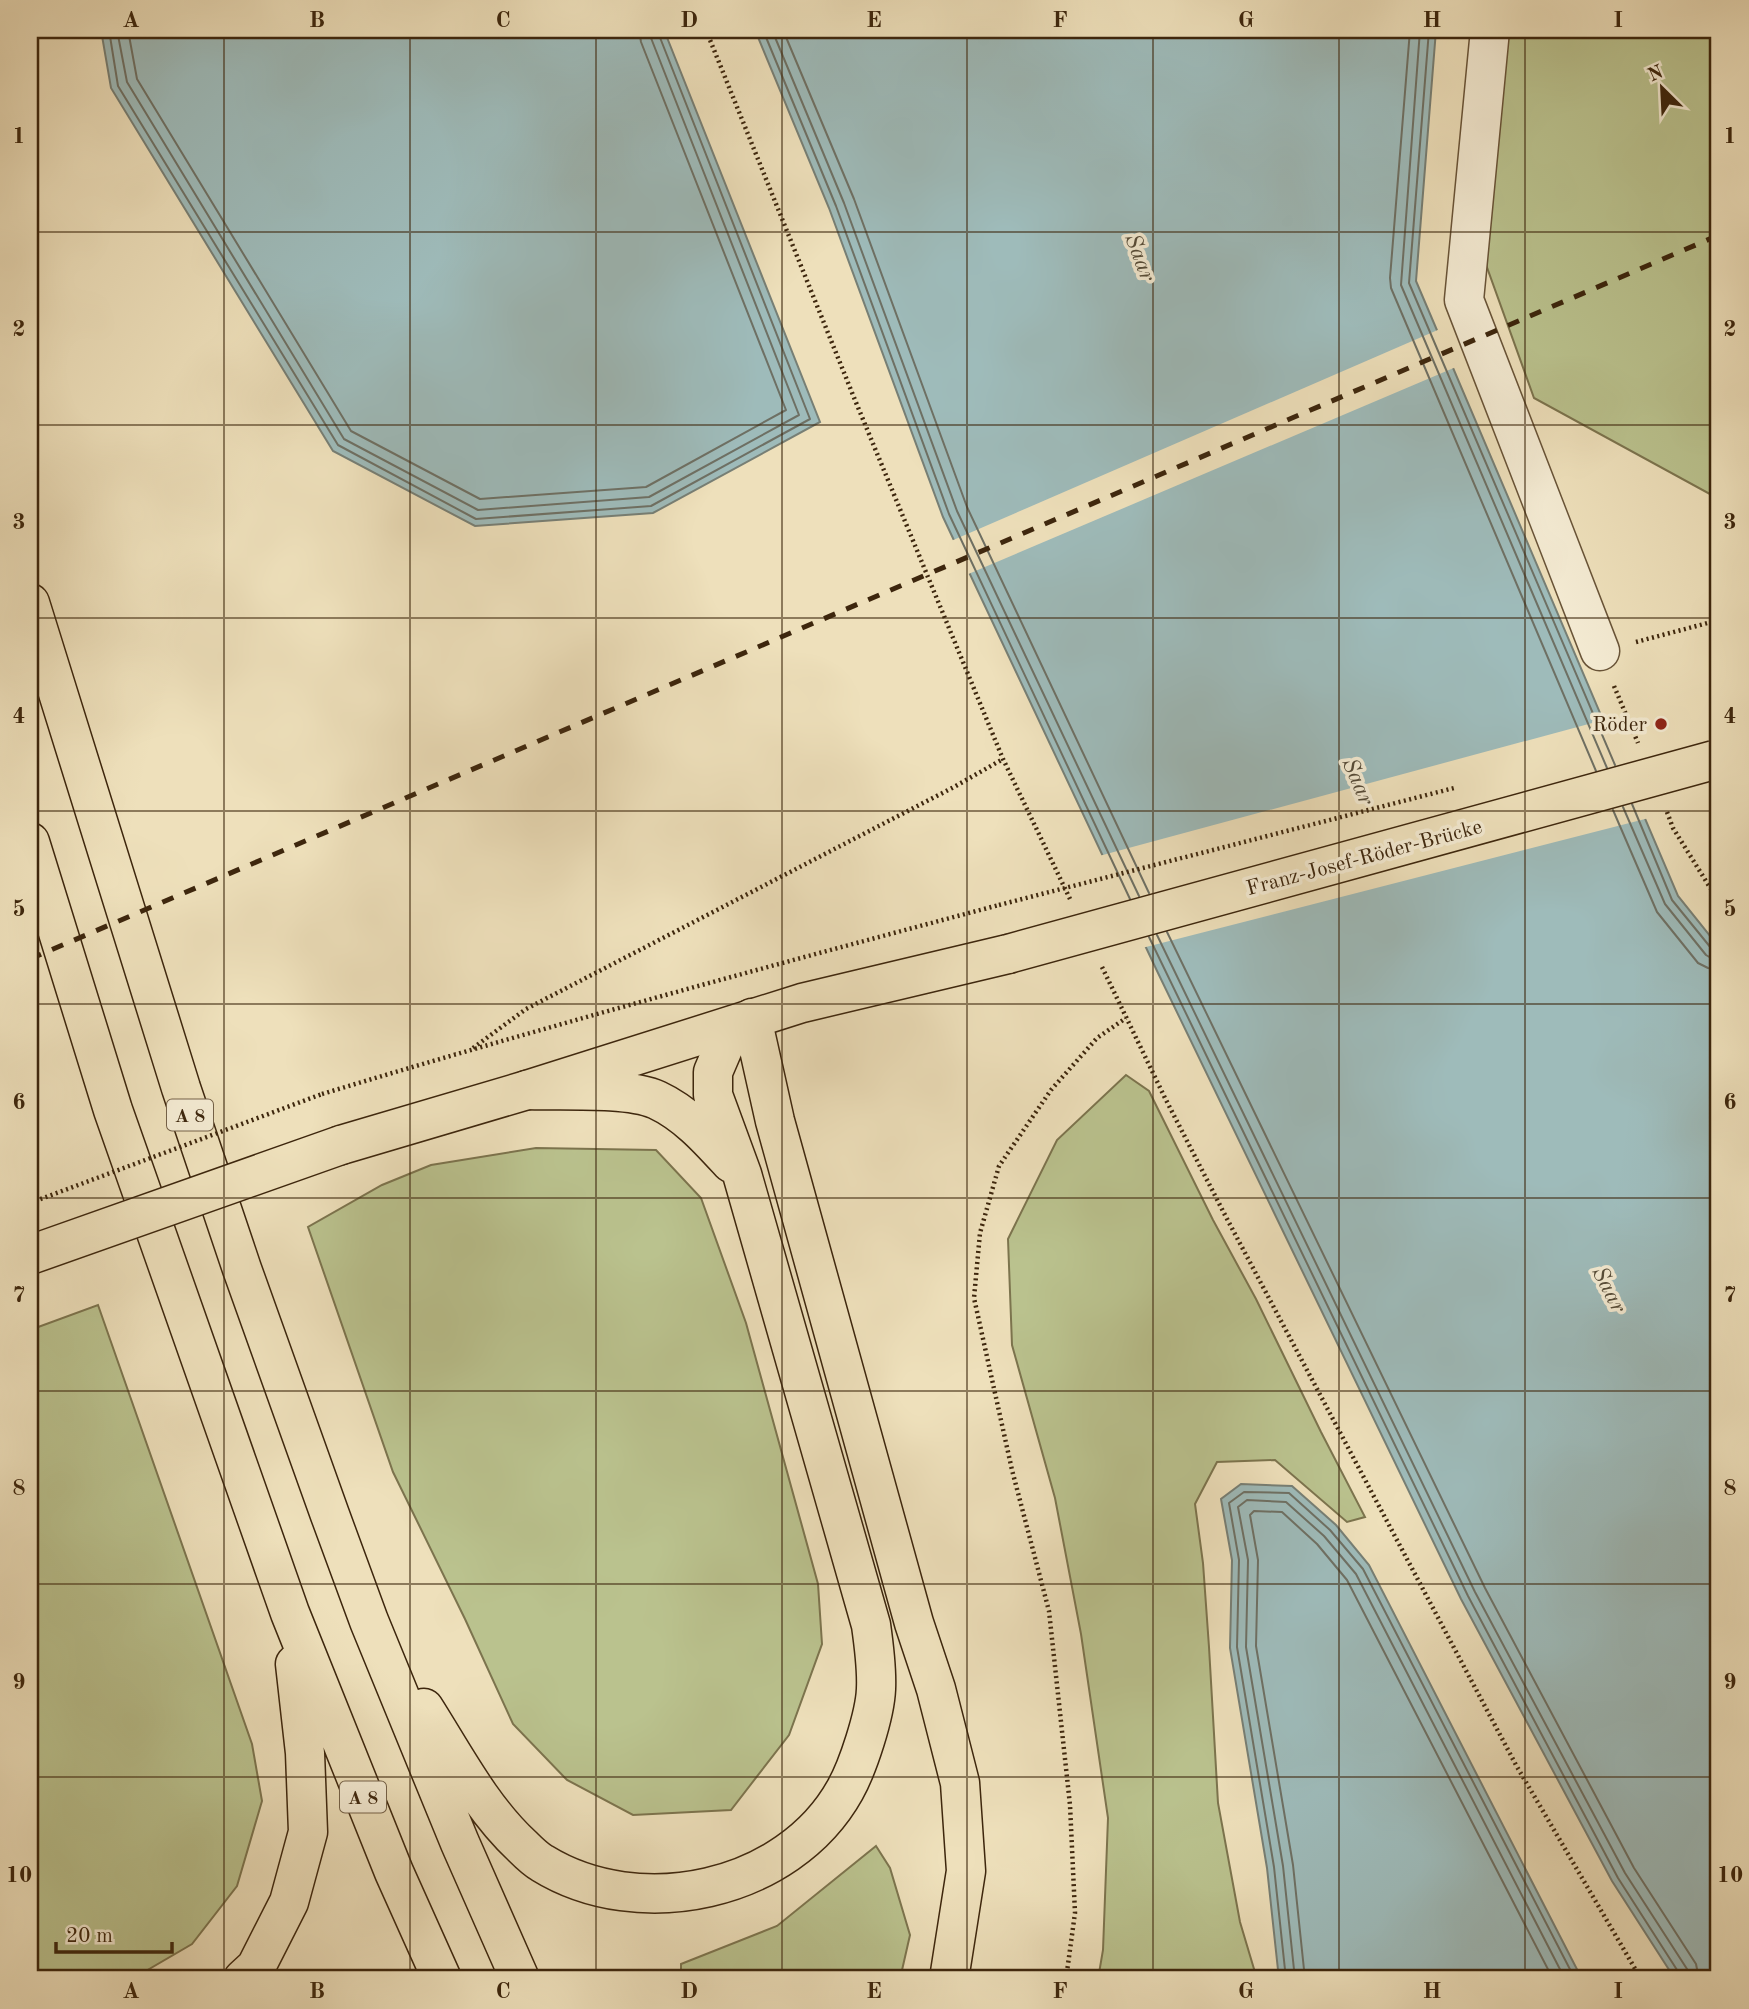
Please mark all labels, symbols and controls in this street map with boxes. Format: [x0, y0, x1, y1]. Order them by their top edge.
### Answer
text: A [122, 9, 140, 32]
text: B [309, 9, 325, 32]
text: C [495, 9, 511, 32]
text: D [680, 9, 698, 32]
text: E [866, 9, 882, 32]
text: F [1052, 9, 1068, 32]
text: G [1238, 9, 1254, 32]
text: H [1423, 9, 1441, 32]
text: I [1613, 9, 1623, 32]
north arrow [1626, 52, 1696, 122]
text: N [1646, 63, 1667, 86]
text: 1 [12, 125, 26, 148]
text: 1 [1723, 125, 1737, 148]
water label: Saar [1120, 231, 1159, 285]
text: 2 [12, 318, 26, 341]
text: 2 [1723, 318, 1737, 341]
text: 3 [12, 511, 26, 534]
text: 3 [1723, 511, 1737, 534]
text: 4 [12, 705, 26, 728]
text: 4 [1723, 705, 1737, 728]
place label: Röder [1592, 715, 1647, 736]
marker: Röder [1653, 716, 1669, 732]
water label: Saar [1337, 755, 1378, 810]
street label: Franz-Josef-Röder-Brücke [1244, 817, 1485, 900]
text: 5 [12, 898, 26, 921]
text: 5 [1723, 898, 1737, 921]
text: 6 [12, 1091, 26, 1114]
text: 6 [1723, 1091, 1737, 1114]
road number: A 8 [167, 1100, 213, 1130]
water label: Saar [1587, 1263, 1630, 1318]
text: 7 [12, 1284, 26, 1307]
text: 7 [1723, 1284, 1737, 1307]
text: 8 [12, 1477, 26, 1500]
text: 8 [1723, 1477, 1737, 1500]
text: 9 [12, 1671, 26, 1694]
text: 9 [1723, 1671, 1737, 1694]
road number: A 8 [340, 1782, 386, 1812]
text: 10 [6, 1864, 32, 1887]
text: 10 [1717, 1864, 1743, 1887]
scale bar [56, 1911, 172, 1955]
text: 20 m [66, 1926, 113, 1947]
text: A [122, 1980, 140, 2003]
text: B [309, 1980, 325, 2003]
text: C [495, 1980, 511, 2003]
text: D [680, 1980, 698, 2003]
text: E [866, 1980, 882, 2003]
text: F [1052, 1980, 1068, 2003]
text: G [1238, 1980, 1254, 2003]
text: H [1423, 1980, 1441, 2003]
text: I [1613, 1980, 1623, 2003]

